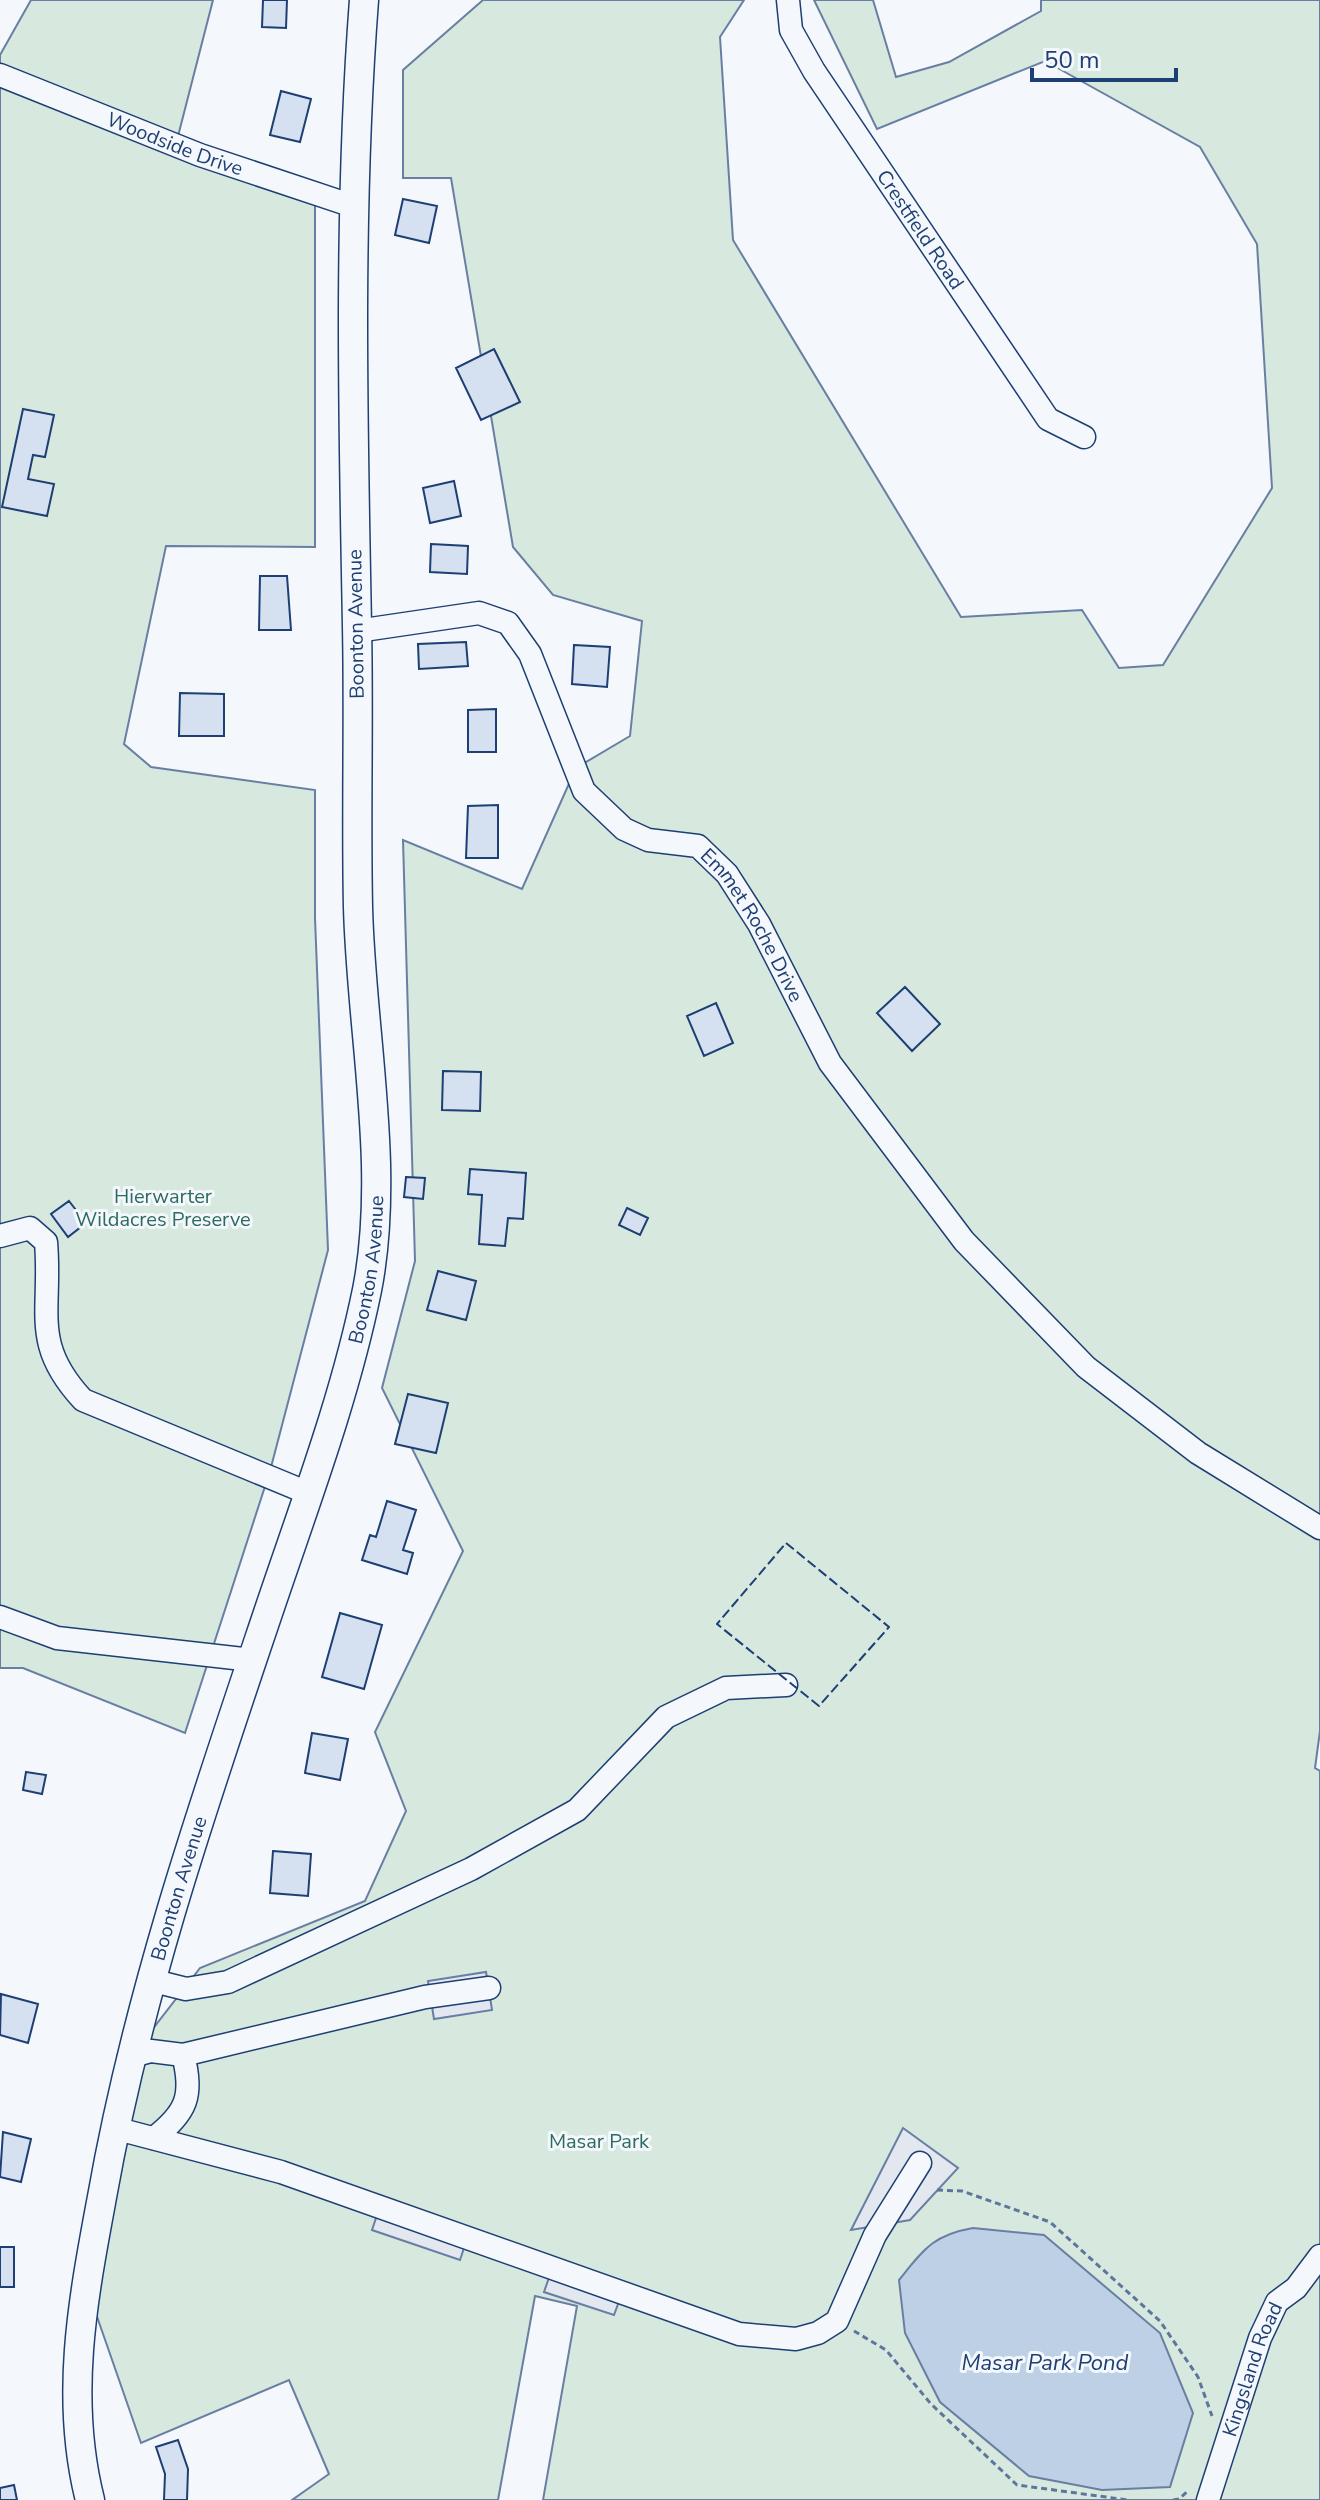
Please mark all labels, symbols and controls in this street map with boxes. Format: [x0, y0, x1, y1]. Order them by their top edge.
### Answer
scale bar [1032, 32, 1176, 82]
text: 50 m [1044, 44, 1100, 76]
street label: Woodside Drive [103, 106, 247, 182]
street label: Crestfield Road [871, 164, 970, 294]
street label: Boonton Avenue [341, 549, 371, 699]
street label: Emmet Roche Drive [695, 842, 810, 1006]
park label: Hierwarter Wildacres Preserve [75, 1183, 251, 1233]
street label: Boonton Avenue [342, 1195, 390, 1346]
street label: Boonton Avenue [144, 1813, 213, 1964]
park label: Masar Park [549, 2128, 650, 2155]
street label: Kingsland Road [1216, 2297, 1289, 2440]
water label: Masar Park Pond [962, 2348, 1129, 2378]

